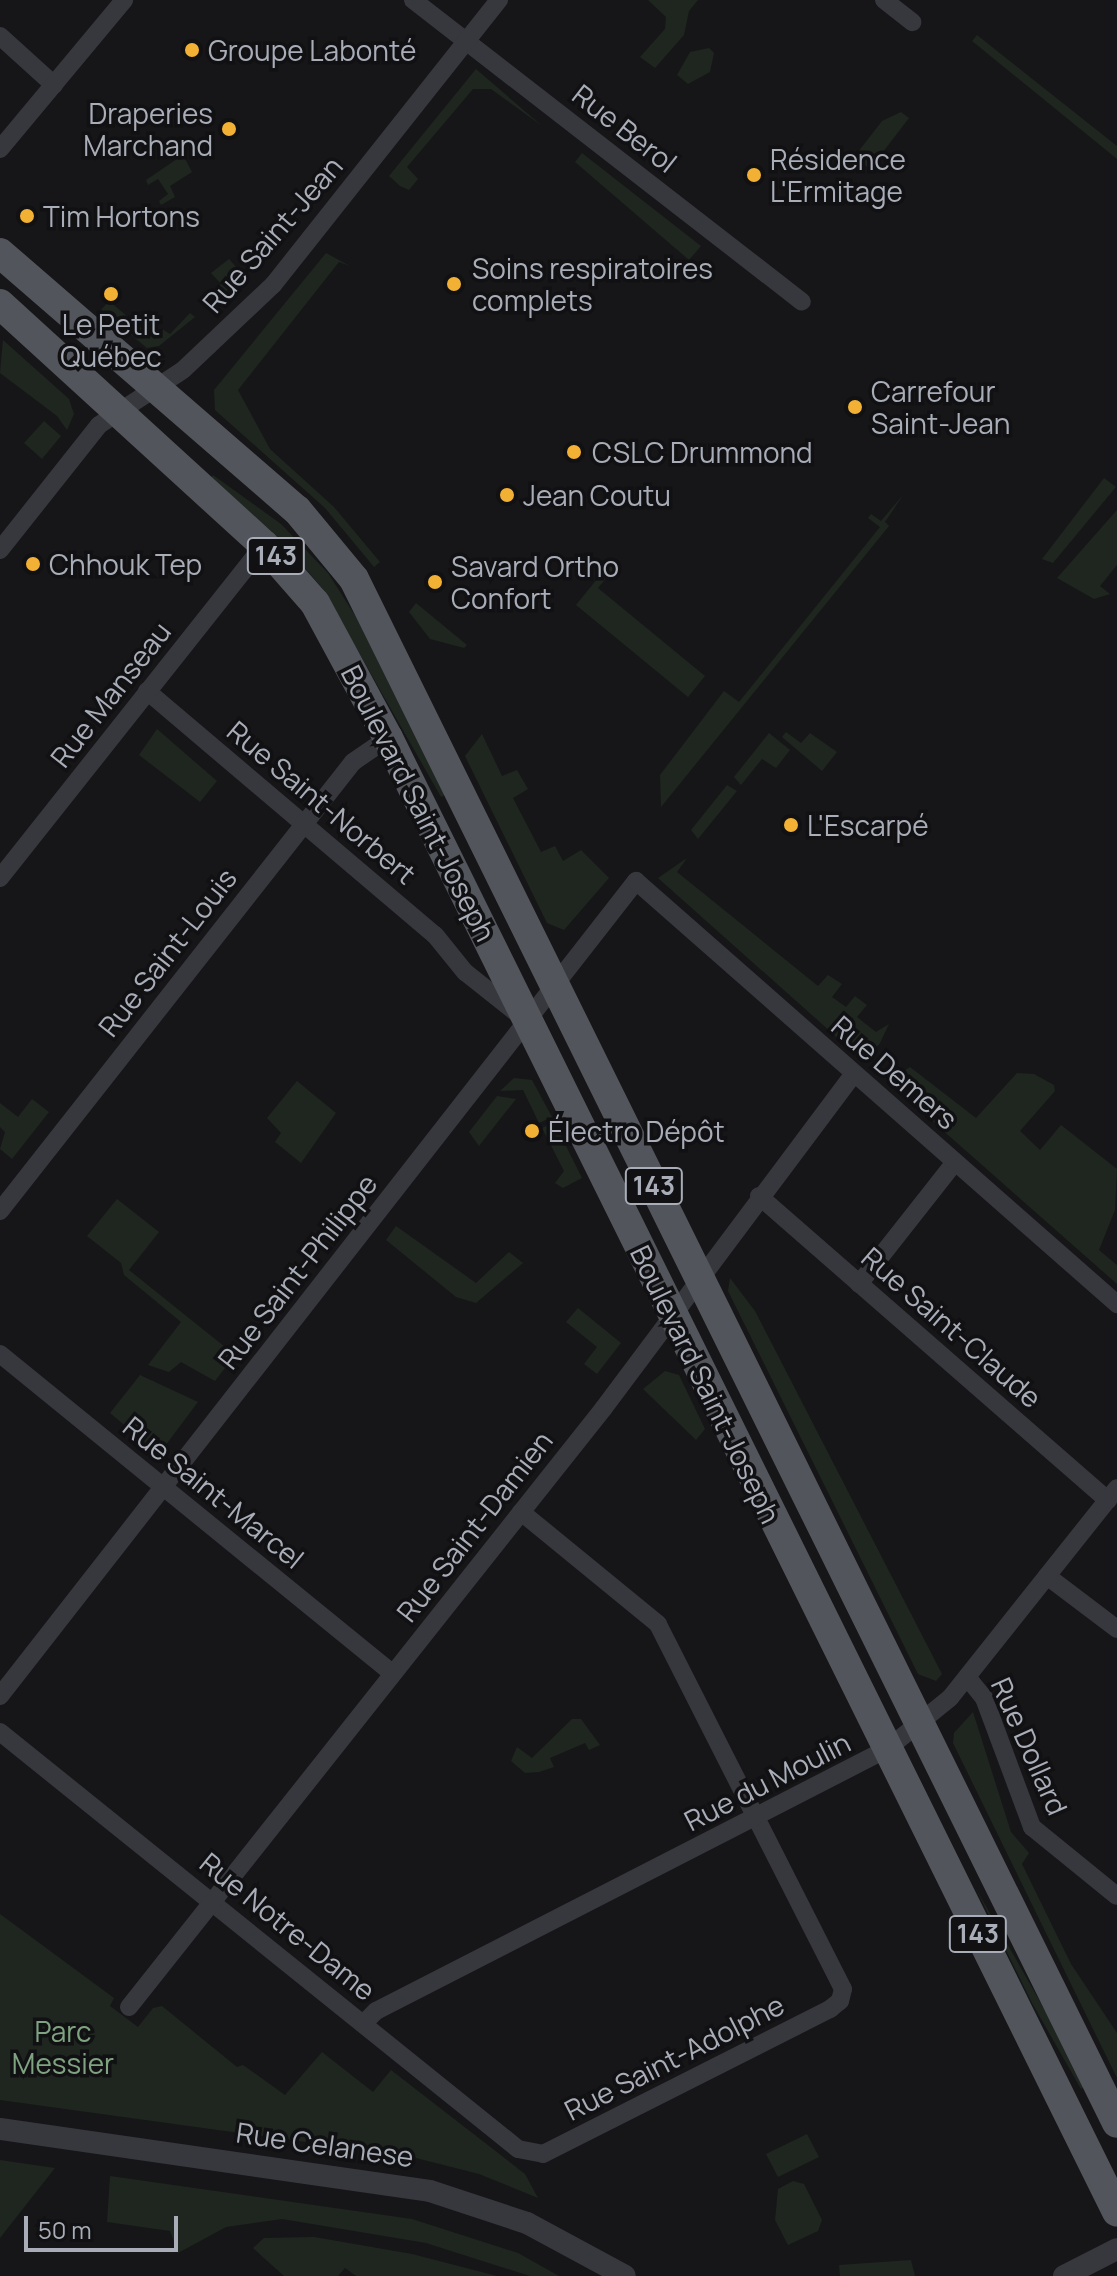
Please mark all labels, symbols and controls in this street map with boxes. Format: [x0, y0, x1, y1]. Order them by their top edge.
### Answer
place label: Groupe Labonté [208, 33, 416, 67]
marker: Groupe Labonté [183, 41, 201, 59]
street label: Rue Berol [566, 77, 684, 179]
place label: Draperies Marchand [83, 96, 213, 162]
marker: Draperies Marchand [220, 120, 238, 138]
place label: Résidence L'Ermitage [770, 142, 906, 208]
street label: Rue Saint-Jean [195, 149, 349, 319]
marker: Résidence L'Ermitage [745, 166, 763, 184]
place label: Tim Hortons [43, 199, 200, 233]
marker: Tim Hortons [18, 207, 36, 225]
place label: Soins respiratoires complets [472, 251, 713, 317]
marker: Soins respiratoires complets [443, 273, 465, 295]
marker: Le Petit Québec [102, 285, 120, 303]
place label: Le Petit Québec [60, 307, 162, 373]
place label: Carrefour Saint-Jean [871, 374, 1010, 440]
marker: Carrefour Saint-Jean [846, 398, 864, 416]
place label: CSLC Drummond [592, 435, 813, 469]
marker: CSLC Drummond [563, 441, 585, 463]
place label: Jean Coutu [523, 478, 671, 512]
marker: Jean Coutu [498, 486, 516, 504]
road number: 143 [246, 534, 306, 578]
place label: Chhouk Tep [49, 547, 202, 581]
place label: Savard Ortho Confort [451, 549, 619, 615]
marker: Chhouk Tep [24, 555, 42, 573]
marker: Savard Ortho Confort [426, 573, 444, 591]
street label: Rue Manseau [43, 615, 177, 773]
street label: Boulevard Saint-Joseph [335, 659, 503, 947]
street label: Rue Saint-Norbert [221, 714, 423, 890]
place label: L'Escarpé [807, 808, 929, 842]
marker: L'Escarpé [782, 816, 800, 834]
street label: Rue Saint-Louis [91, 861, 243, 1043]
street label: Rue Demers [825, 1008, 965, 1136]
place label: Électro Dépôt [548, 1114, 725, 1148]
marker: Électro Dépôt [523, 1122, 541, 1140]
road number: 143 [624, 1164, 684, 1208]
street label: Rue Saint-Philippe [211, 1167, 383, 1375]
street label: Boulevard Saint-Joseph [624, 1240, 788, 1528]
street label: Rue Saint-Claude [855, 1240, 1049, 1414]
street label: Rue Saint-Marcel [117, 1409, 311, 1575]
street label: Rue Saint-Damien [389, 1424, 559, 1628]
street label: Rue Dollard [985, 1672, 1075, 1820]
street label: Rue du Moulin [679, 1725, 855, 1837]
street label: Rue Notre-Dame [194, 1845, 382, 2007]
road number: 143 [948, 1912, 1008, 1956]
street label: Rue Saint-Adolphe [559, 1987, 789, 2127]
park label: Parc Messier [12, 2014, 114, 2080]
street label: Rue Celanese [234, 2115, 416, 2173]
scale bar [28, 2200, 182, 2250]
text: 50 m [38, 2213, 92, 2246]

